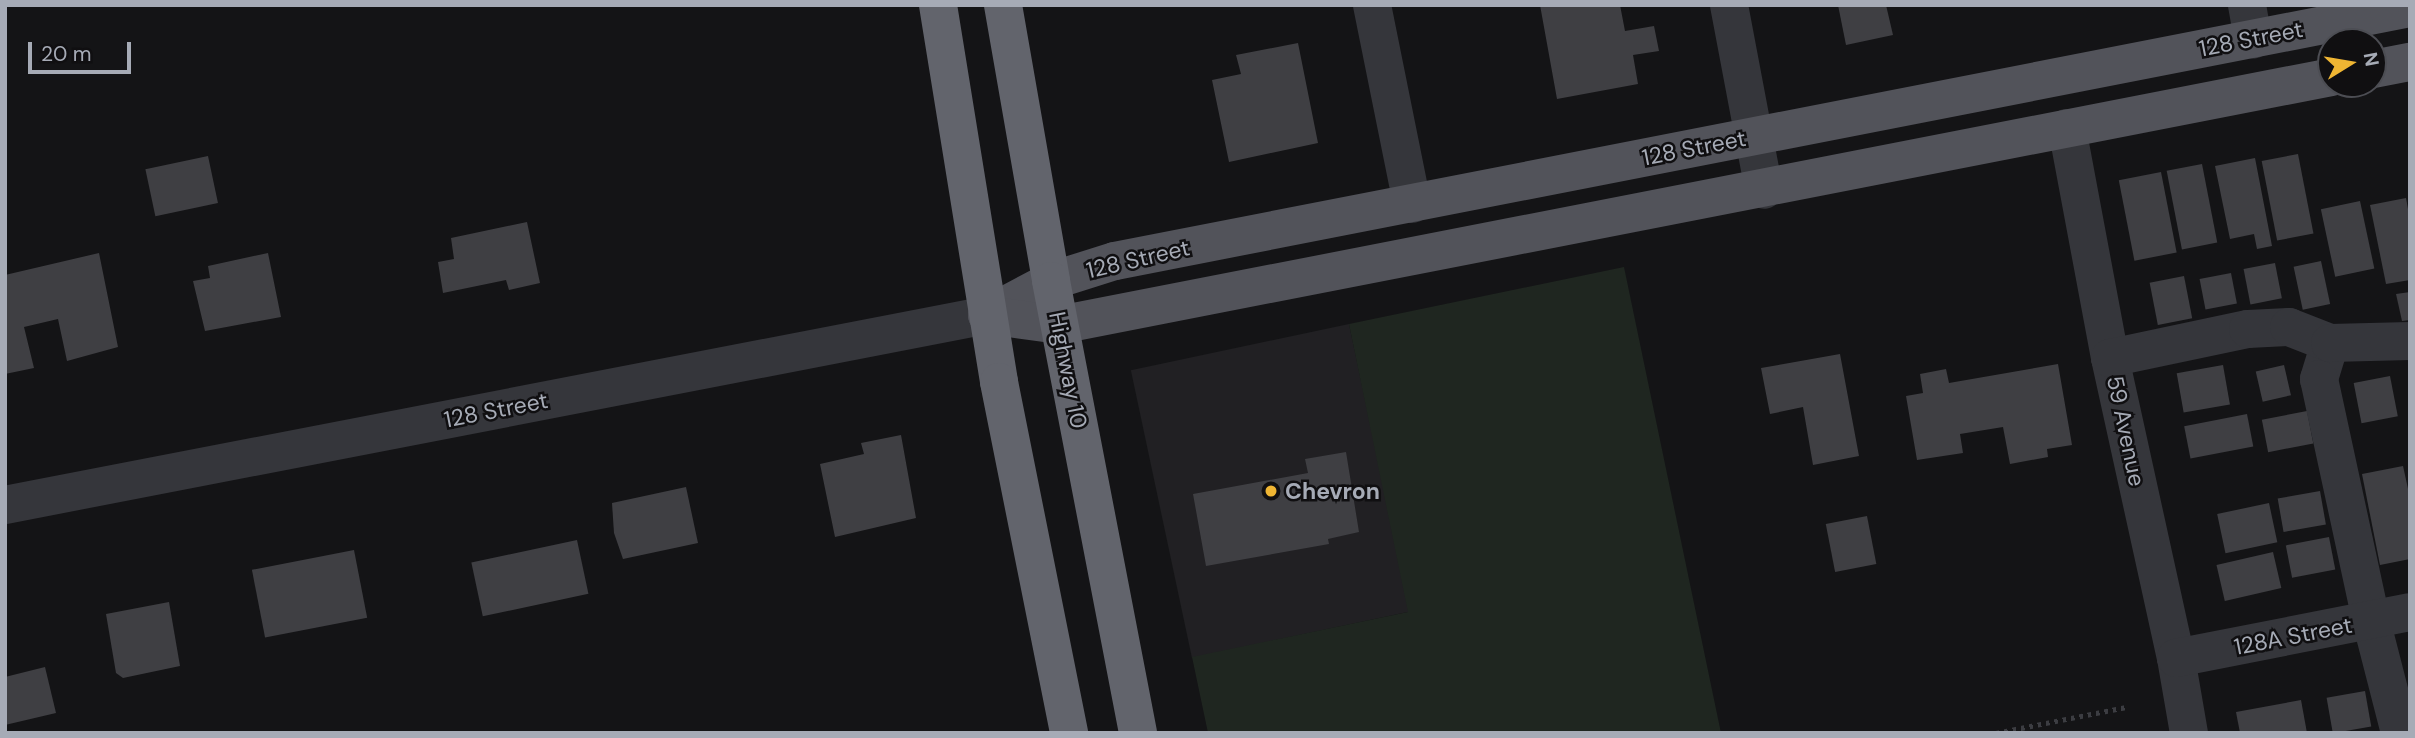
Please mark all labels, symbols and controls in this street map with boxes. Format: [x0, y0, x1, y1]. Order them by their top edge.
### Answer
street label: 128 Street [2197, 15, 2305, 63]
scale bar [32, 28, 135, 72]
north arrow [2317, 28, 2387, 98]
text: 20 m [41, 40, 92, 68]
text: N [2358, 50, 2385, 68]
street label: 128 Street [1640, 124, 1748, 172]
street label: 128 Street [1084, 234, 1192, 284]
street label: Highway 10 [1043, 309, 1093, 431]
street label: 59 Avenue [2101, 373, 2151, 489]
street label: 128 Street [442, 386, 550, 434]
place label: Chevron [1285, 477, 1380, 505]
marker: Chevron [1263, 483, 1279, 499]
street label: 128A Street [2232, 611, 2354, 661]

